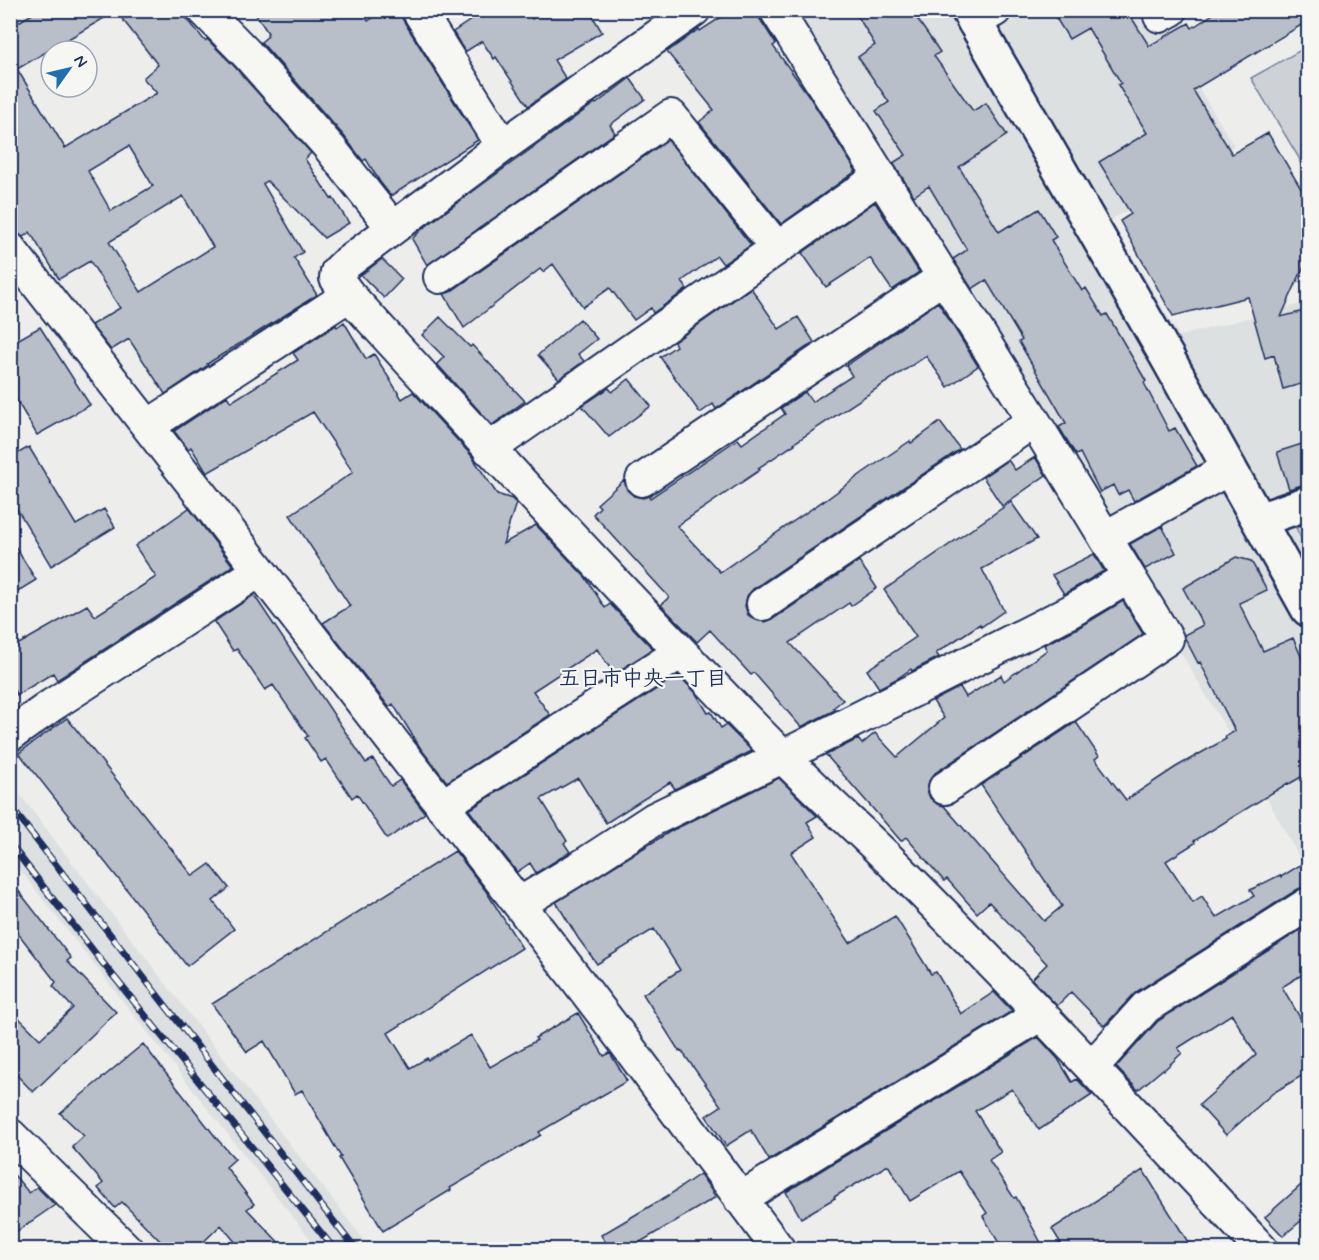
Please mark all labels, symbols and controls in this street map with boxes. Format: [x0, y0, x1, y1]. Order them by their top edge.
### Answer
north arrow [39, 39, 99, 99]
text: N [69, 51, 92, 72]
district label: 五日市中央一丁目 [559, 665, 727, 693]

